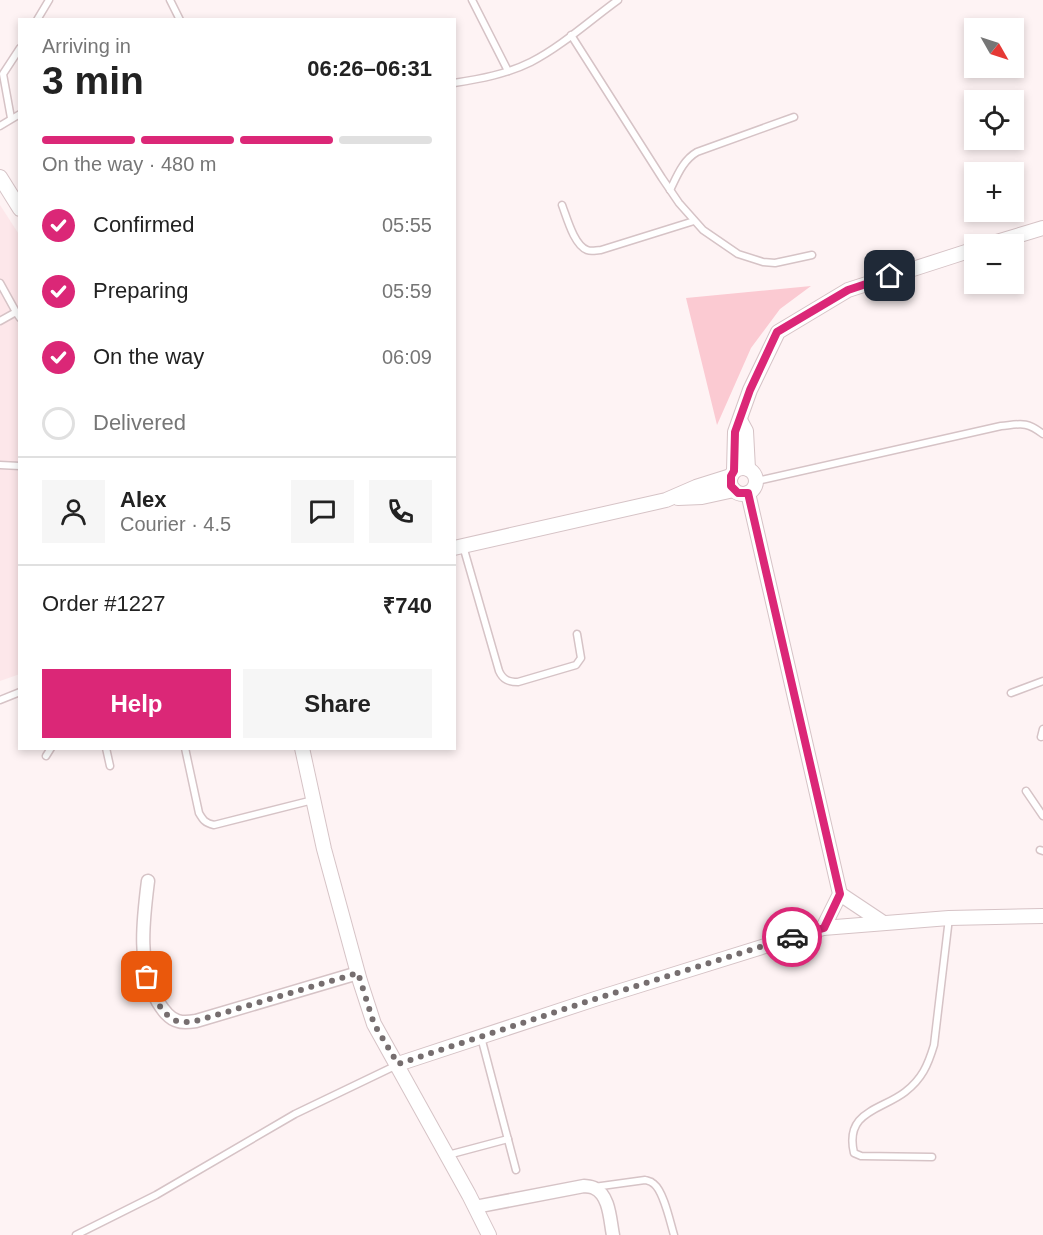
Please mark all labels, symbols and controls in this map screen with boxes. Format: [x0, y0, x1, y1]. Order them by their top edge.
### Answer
north arrow [964, 18, 1024, 78]
map controls [964, 18, 1024, 294]
text: Arriving in [42, 35, 131, 57]
text: 06:26–06:31 [307, 56, 432, 81]
text: 3 min [42, 59, 144, 102]
button: locate [964, 90, 1024, 150]
text: On the way · 480 m [42, 153, 217, 175]
button: + [964, 162, 1024, 222]
icon: check [42, 209, 75, 242]
text: Confirmed [93, 212, 194, 237]
text: 05:55 [382, 214, 432, 236]
button: − [964, 234, 1024, 294]
pin [864, 250, 915, 301]
icon: home [873, 259, 906, 292]
icon: check [42, 275, 75, 308]
text: Preparing [93, 278, 188, 303]
text: 05:59 [382, 280, 432, 302]
icon: check [42, 341, 75, 374]
text: On the way [93, 344, 204, 369]
text: 06:09 [382, 346, 432, 368]
text: Delivered [93, 410, 186, 435]
button: person [42, 480, 105, 543]
button: chat [291, 480, 354, 543]
button: phone [369, 480, 432, 543]
text: Alex [120, 487, 166, 512]
text: Courier · 4.5 [120, 513, 231, 535]
text: Order #1227 [42, 591, 166, 616]
text: ₹740 [383, 593, 432, 618]
button: Help [42, 669, 231, 738]
button: Share [243, 669, 432, 738]
courier [762, 907, 822, 967]
icon: car [776, 921, 809, 954]
pin [121, 951, 172, 1002]
icon: bag [130, 960, 163, 993]

